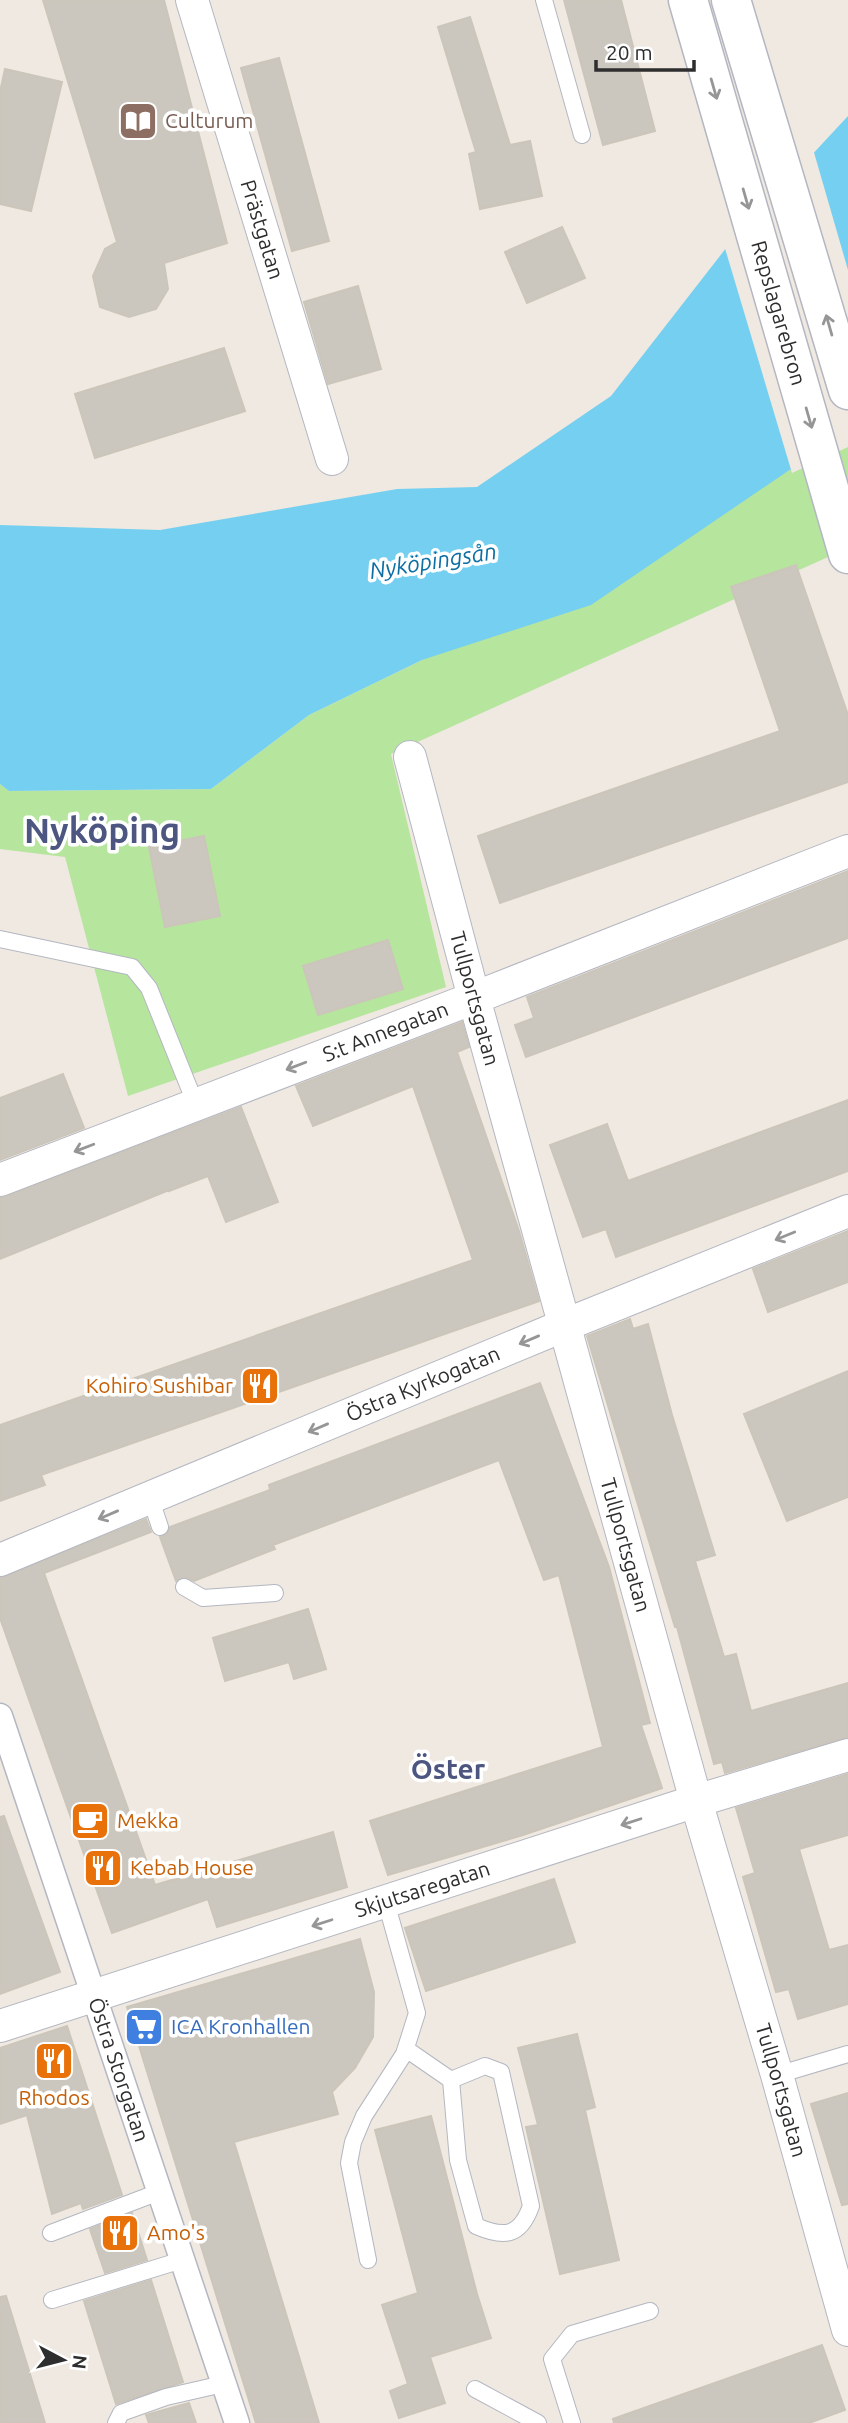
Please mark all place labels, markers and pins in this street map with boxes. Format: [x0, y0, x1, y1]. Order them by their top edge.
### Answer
library icon: Culturum [117, 100, 159, 142]
place label: Culturum [165, 108, 254, 132]
restaurant icon: Kohiro Sushibar [239, 1365, 281, 1407]
place label: Kohiro Sushibar [86, 1373, 233, 1397]
cafe icon: Mekka [69, 1800, 111, 1842]
place label: Mekka [117, 1808, 179, 1832]
restaurant icon: Kebab House [82, 1847, 124, 1889]
place label: Kebab House [130, 1855, 254, 1879]
supermarket icon: ICA Kronhallen [123, 2006, 165, 2048]
place label: ICA Kronhallen [171, 2014, 311, 2038]
restaurant icon: Rhodos [33, 2040, 75, 2082]
place label: Rhodos [18, 2085, 90, 2109]
restaurant icon: Amo's [99, 2212, 141, 2254]
place label: Amo's [147, 2220, 205, 2244]

